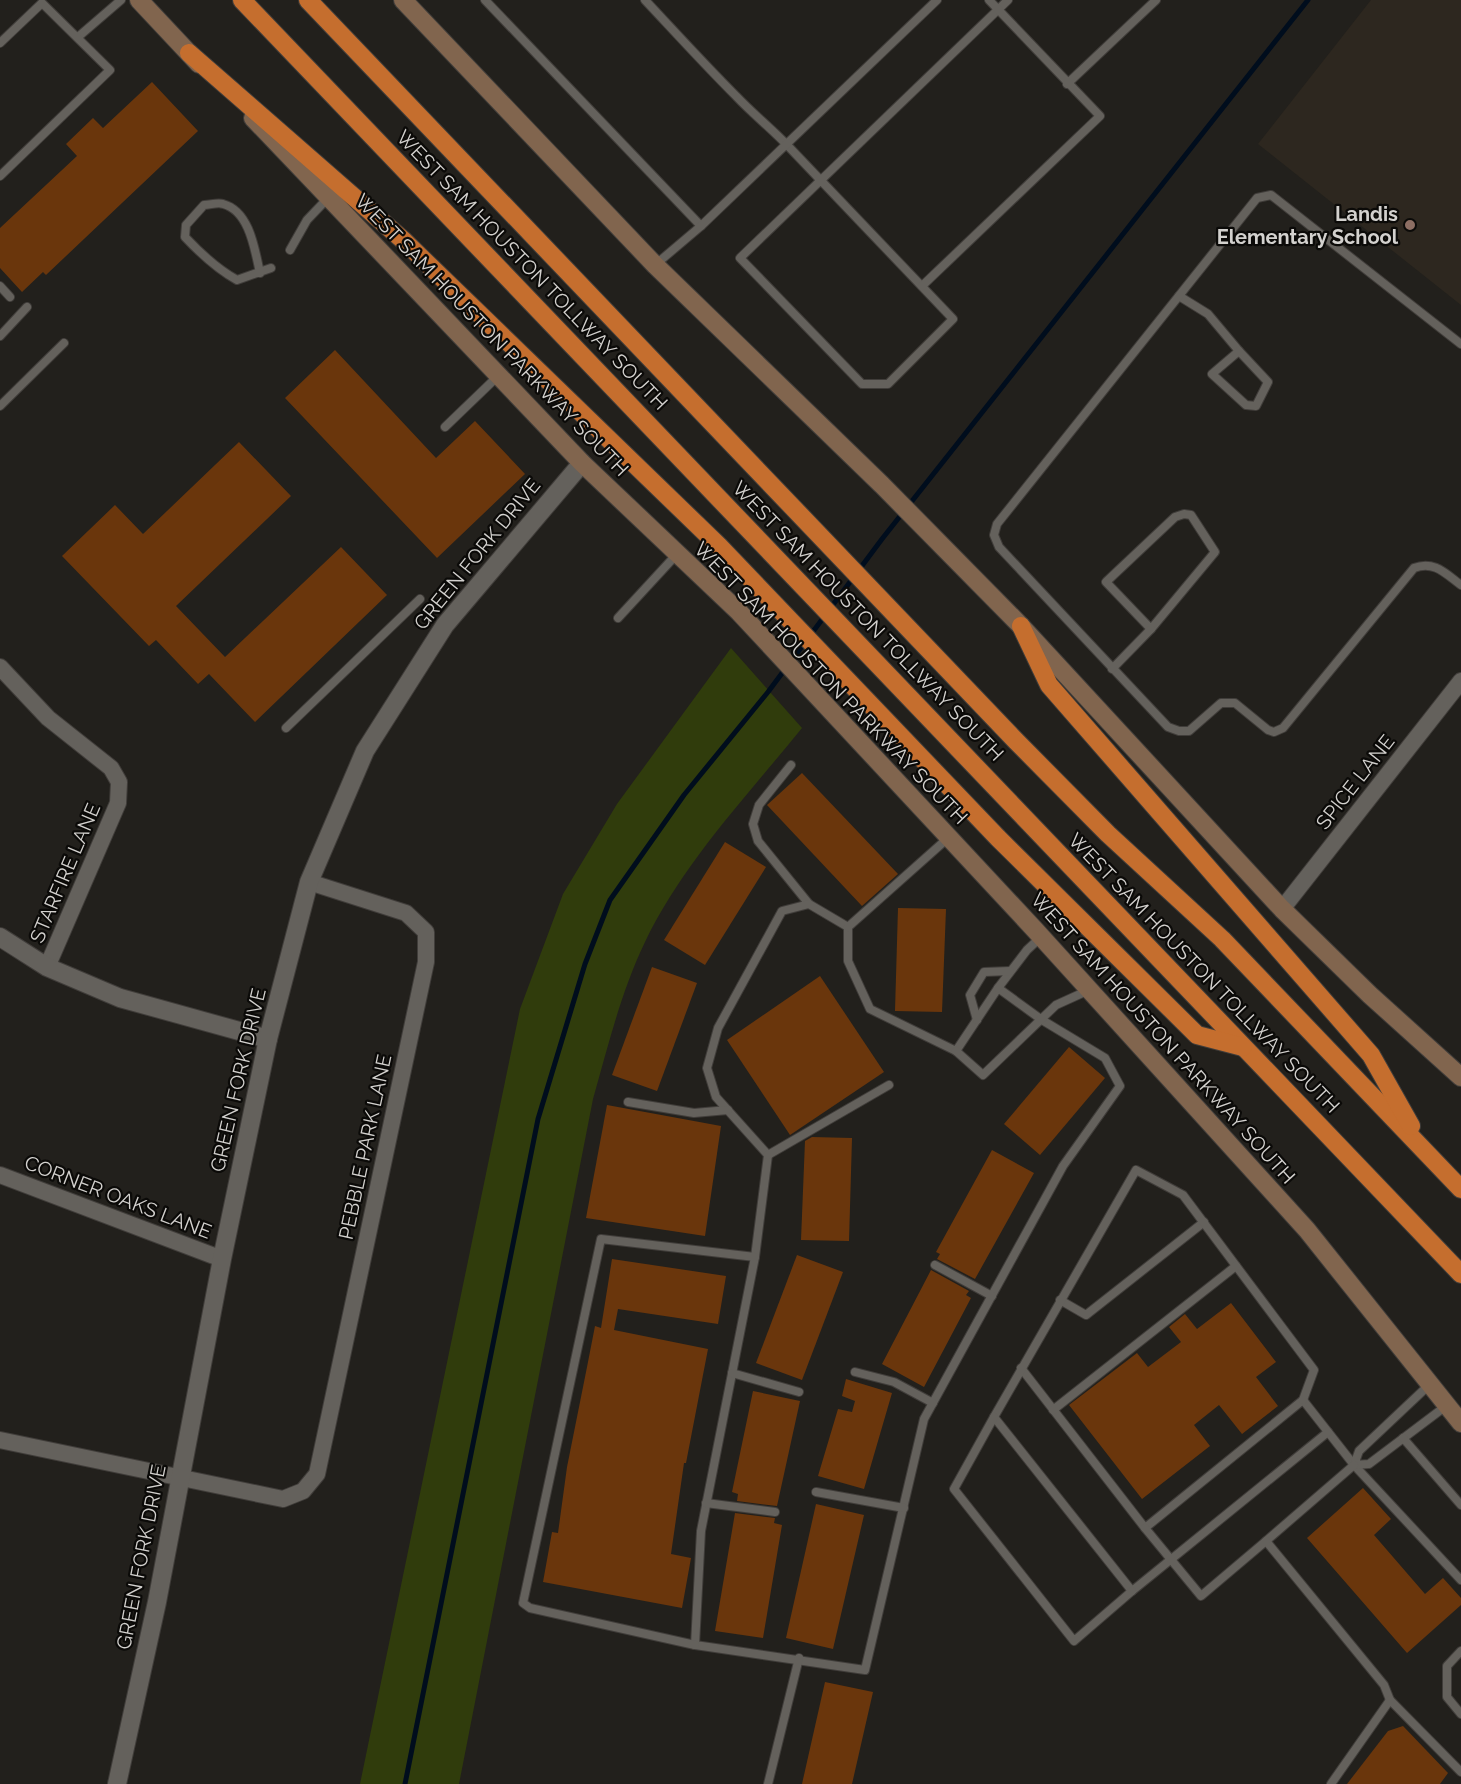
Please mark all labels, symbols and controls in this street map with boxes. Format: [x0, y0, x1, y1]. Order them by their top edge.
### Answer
street label: WEST SAM HOUSTON TOLLWAY SOUTH [391, 125, 673, 415]
street label: WEST SAM HOUSTON PARKWAY SOUTH [350, 189, 634, 481]
place label: Landis Elementary School [1217, 202, 1399, 249]
marker: Landis Elementary School [1403, 218, 1417, 232]
street label: GREEN FORK DRIVE [409, 474, 545, 634]
street label: WEST SAM HOUSTON TOLLWAY SOUTH [727, 476, 1009, 766]
street label: WEST SAM HOUSTON PARKWAY SOUTH [689, 537, 973, 829]
street label: SPICE LANE [1311, 730, 1399, 834]
street label: STARFIRE LANE [25, 800, 105, 946]
street label: WEST SAM HOUSTON TOLLWAY SOUTH [1063, 828, 1345, 1118]
street label: WEST SAM HOUSTON PARKWAY SOUTH [1026, 888, 1300, 1188]
street label: GREEN FORK DRIVE [205, 986, 271, 1174]
street label: PEBBLE PARK LANE [334, 1052, 396, 1242]
street label: CORNER OAKS LANE [21, 1150, 215, 1244]
street label: GREEN FORK DRIVE [111, 1463, 171, 1651]

